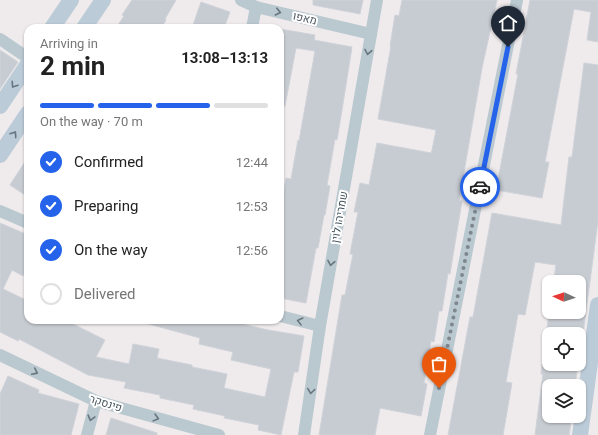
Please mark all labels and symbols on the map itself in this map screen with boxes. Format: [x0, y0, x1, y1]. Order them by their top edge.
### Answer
pin [491, 6, 525, 47]
one-way arrow [274, 7, 281, 16]
street label: מאפו [292, 9, 318, 28]
one-way arrow [364, 49, 372, 55]
one-way arrow [11, 81, 19, 88]
one-way arrow [9, 131, 17, 138]
courier [460, 167, 500, 207]
street label: שמריהו לוין [329, 190, 350, 244]
one-way arrow [327, 260, 336, 266]
north arrow [542, 275, 586, 319]
one-way arrow [297, 317, 304, 326]
pin [422, 347, 456, 388]
one-way arrow [31, 367, 38, 375]
one-way arrow [307, 388, 316, 394]
street label: פינסקר [88, 392, 124, 415]
one-way arrow [152, 413, 159, 422]
one-way arrow [88, 415, 96, 421]

